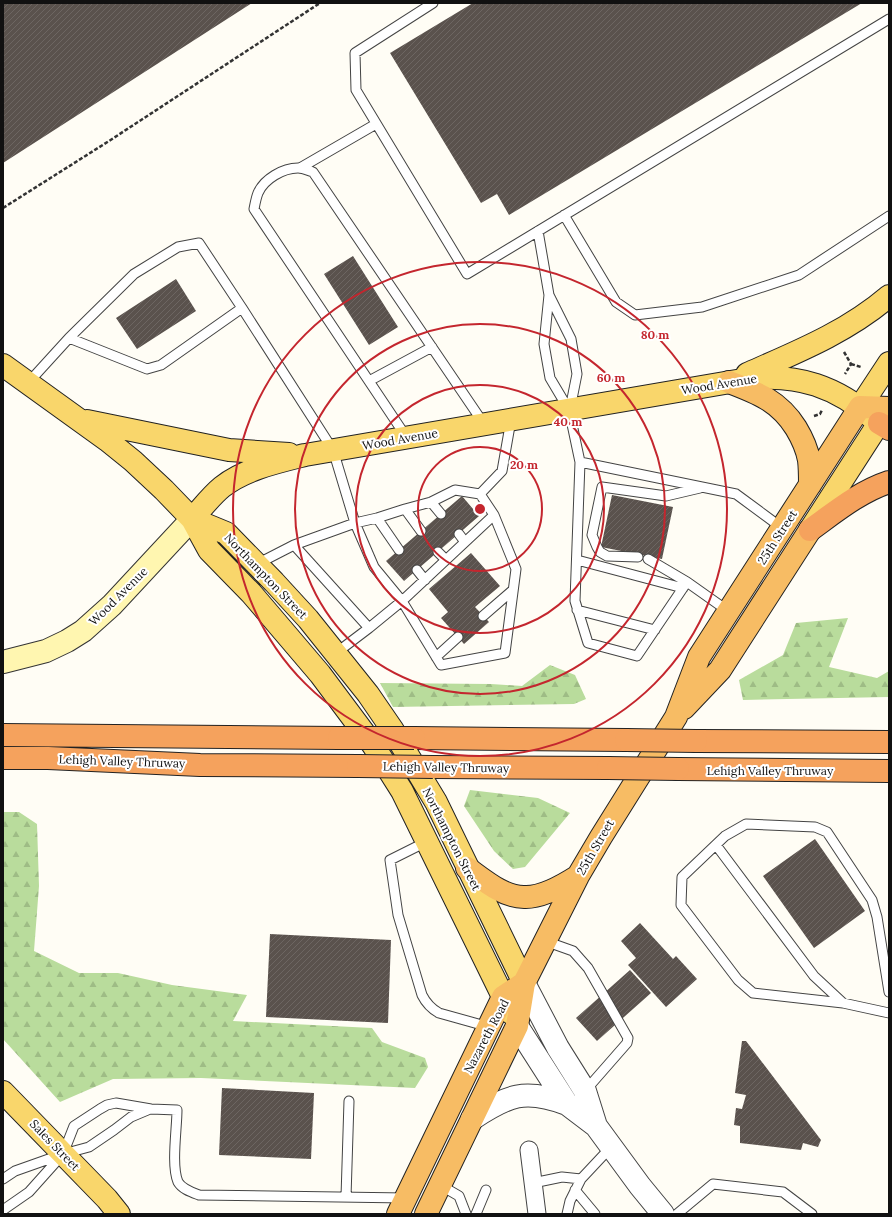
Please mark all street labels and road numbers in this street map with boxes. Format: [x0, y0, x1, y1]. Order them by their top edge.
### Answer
street label: Wood Avenue [680, 371, 758, 397]
street label: Wood Avenue [361, 425, 439, 453]
street label: 25th Street [754, 507, 800, 567]
street label: Northampton Street [221, 530, 311, 622]
street label: Wood Avenue [86, 563, 151, 628]
street label: Lehigh Valley Thruway [59, 751, 186, 771]
street label: Lehigh Valley Thruway [383, 758, 510, 776]
street label: Lehigh Valley Thruway [707, 763, 834, 778]
street label: Northampton Street [420, 785, 485, 893]
street label: 25th Street [573, 816, 617, 878]
street label: Nazareth Road [460, 996, 512, 1076]
street label: Sales Street [27, 1116, 83, 1174]

